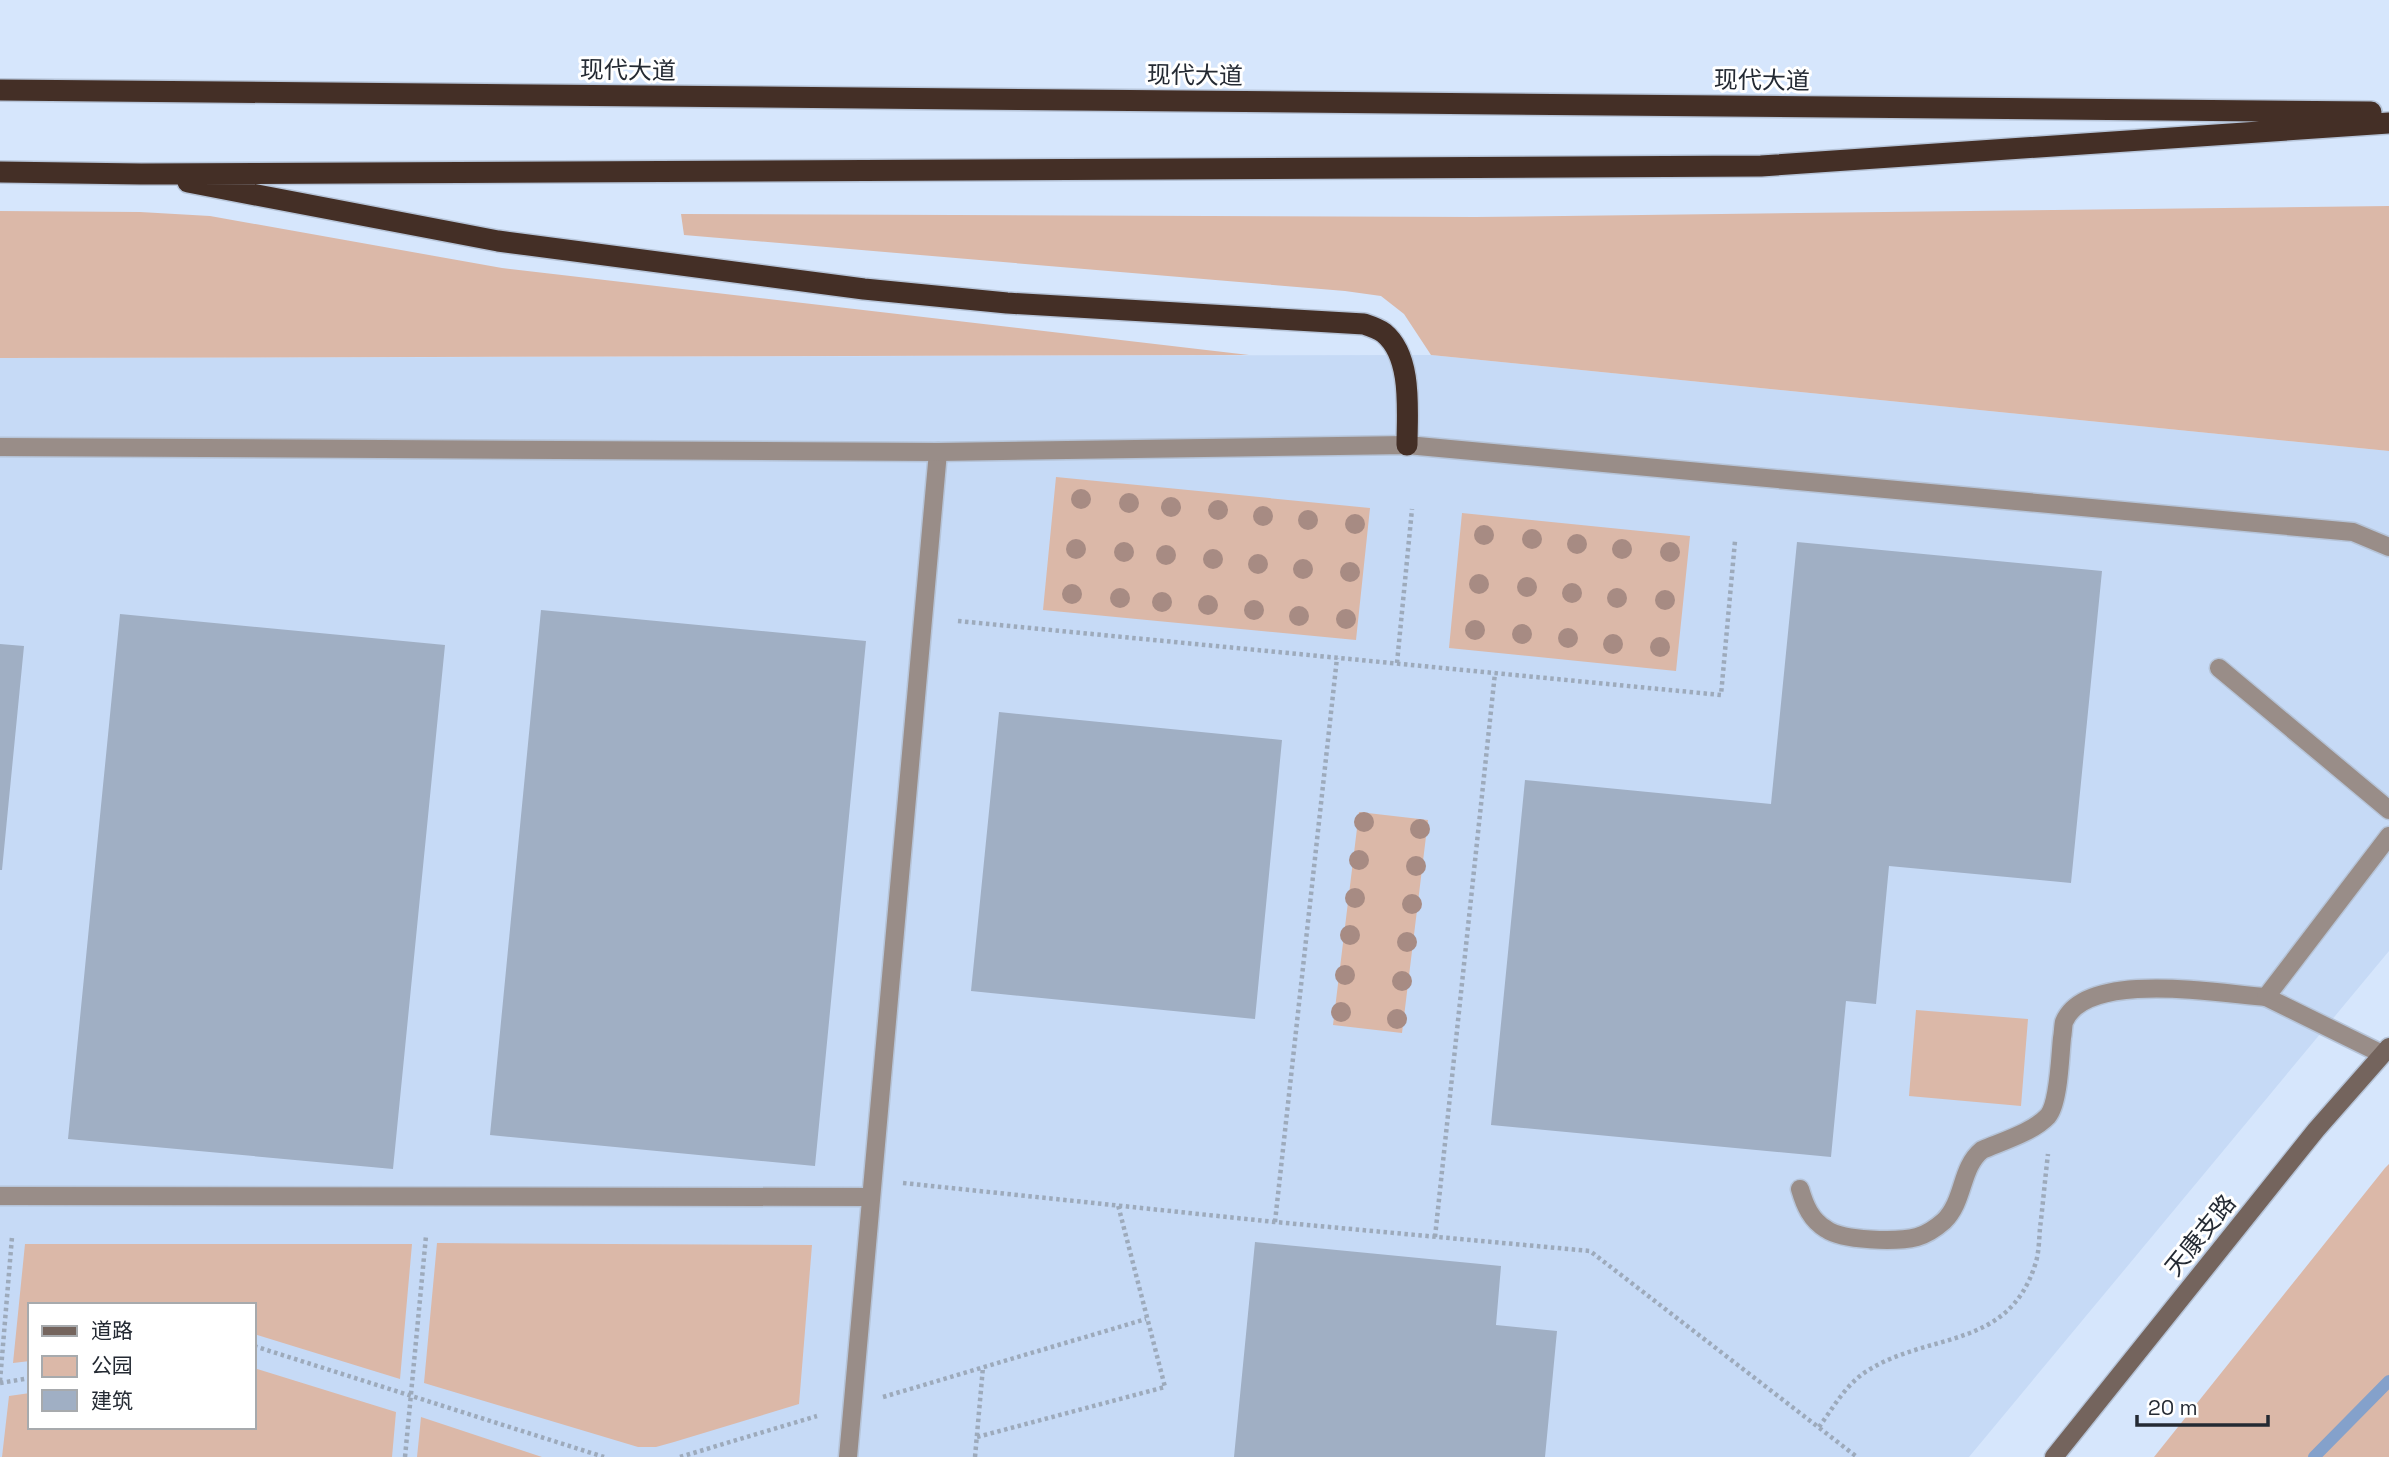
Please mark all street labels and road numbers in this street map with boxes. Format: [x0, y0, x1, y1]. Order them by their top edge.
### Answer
street label: 现代大道 [580, 54, 676, 86]
street label: 现代大道 [1147, 59, 1243, 91]
street label: 现代大道 [1714, 64, 1810, 96]
street label: 天康支路 [2158, 1188, 2242, 1282]

